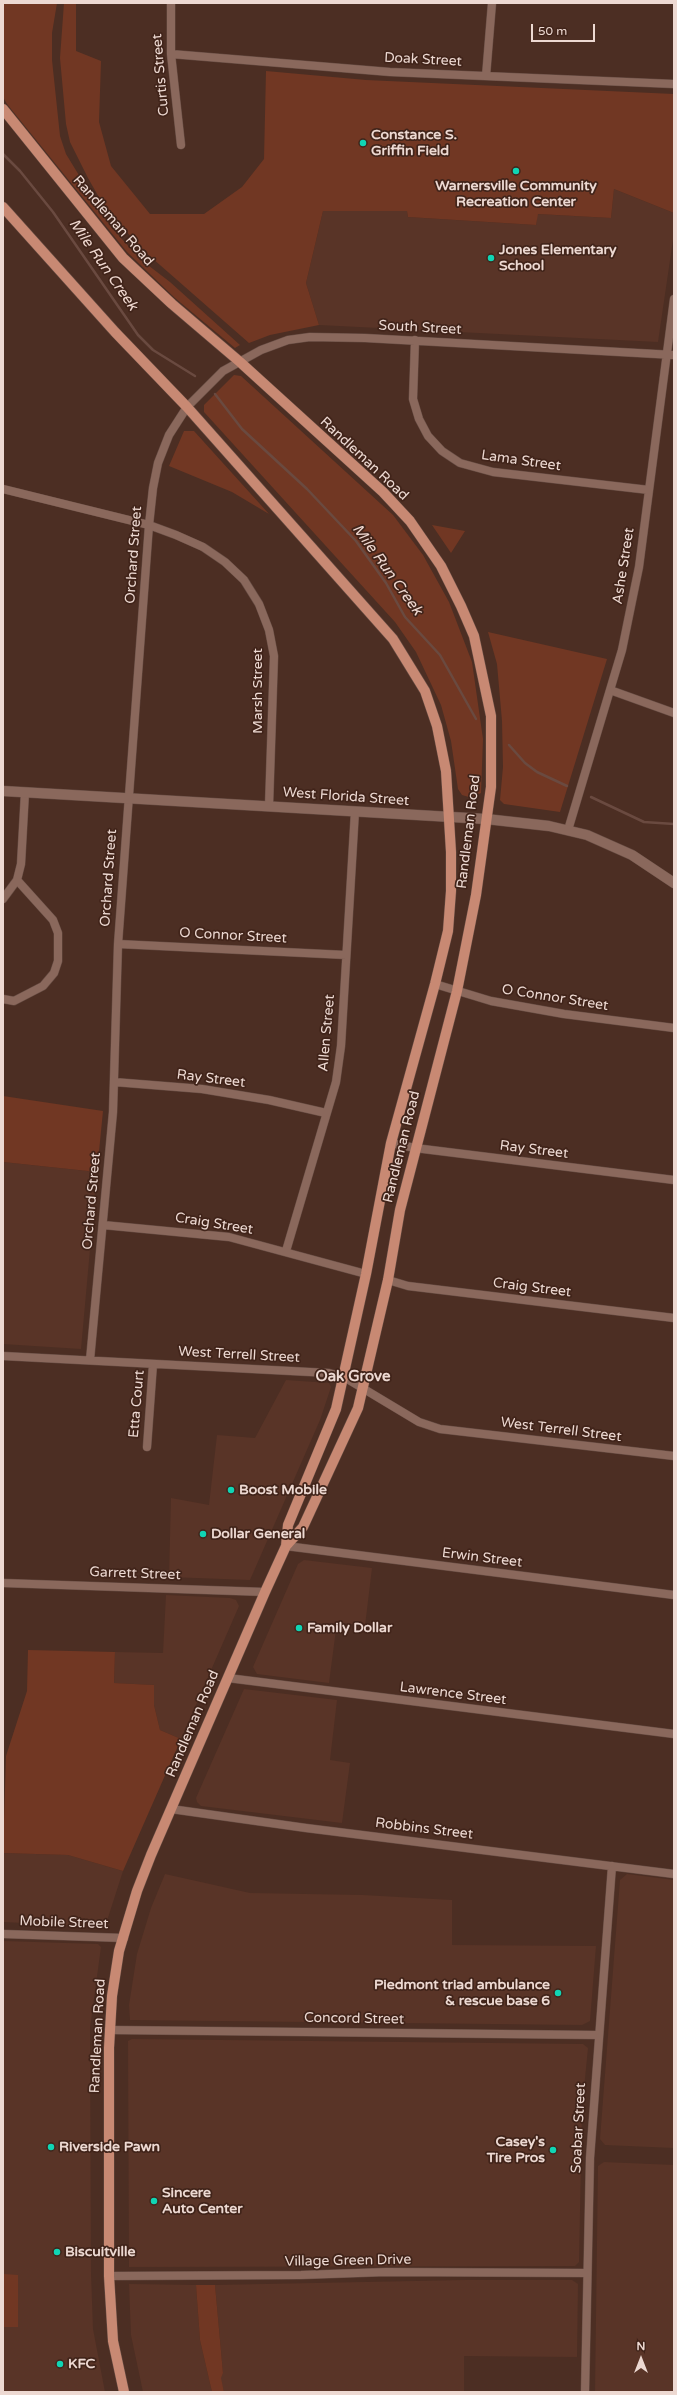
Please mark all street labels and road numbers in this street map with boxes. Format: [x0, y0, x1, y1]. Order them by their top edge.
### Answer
street label: Curtis Street [149, 33, 173, 117]
street label: Doak Street [384, 50, 462, 70]
street label: Randleman Road [69, 172, 157, 270]
street label: South Street [378, 317, 462, 339]
street label: Randleman Road [316, 414, 412, 504]
street label: Lama Street [480, 447, 562, 475]
street label: Orchard Street [122, 506, 146, 604]
street label: Ashe Street [610, 527, 638, 605]
street label: Marsh Street [250, 648, 266, 734]
street label: Randleman Road [454, 774, 484, 890]
street label: West Florida Street [282, 784, 410, 810]
street label: Orchard Street [97, 829, 121, 927]
street label: O Connor Street [179, 925, 287, 947]
street label: O Connor Street [501, 981, 609, 1015]
street label: Allen Street [315, 994, 339, 1072]
street label: Ray Street [176, 1066, 246, 1092]
street label: Randleman Road [380, 1089, 424, 1205]
street label: Ray Street [499, 1137, 569, 1163]
street label: Orchard Street [79, 1152, 105, 1250]
street label: Craig Street [174, 1210, 254, 1238]
street label: Craig Street [492, 1275, 572, 1301]
street label: West Terrell Street [178, 1343, 300, 1367]
street label: Etta Court [126, 1369, 148, 1439]
street label: West Terrell Street [500, 1414, 622, 1446]
street label: Erwin Street [441, 1545, 523, 1571]
street label: Garrett Street [89, 1564, 181, 1584]
street label: Randleman Road [163, 1668, 223, 1780]
street label: Lawrence Street [399, 1679, 507, 1709]
street label: Robbins Street [374, 1815, 474, 1843]
street label: Mobile Street [19, 1913, 109, 1933]
street label: Randleman Road [87, 1978, 109, 2094]
street label: Concord Street [304, 2010, 404, 2028]
street label: Soabar Street [568, 2082, 590, 2174]
street label: Village Green Drive [285, 2251, 411, 2271]

